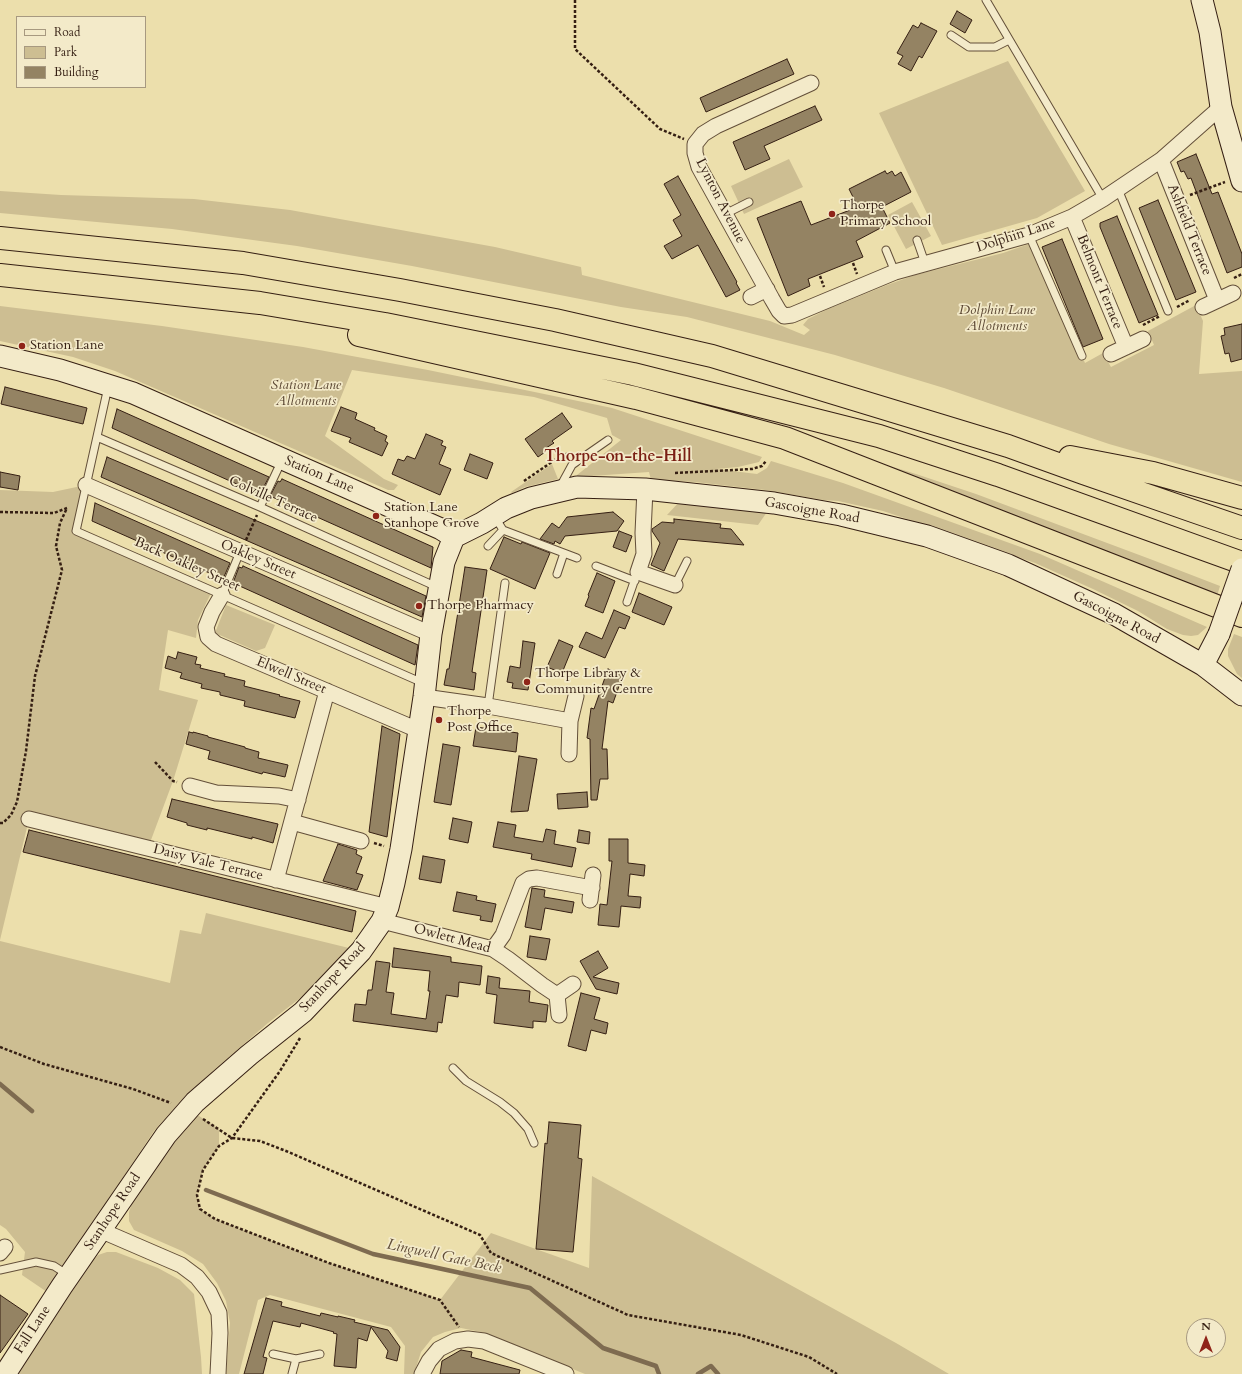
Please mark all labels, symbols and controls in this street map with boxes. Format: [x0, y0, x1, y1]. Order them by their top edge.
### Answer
legend [16, 16, 146, 88]
text: Road [54, 24, 80, 40]
text: Park [54, 44, 77, 60]
text: Building [54, 64, 98, 80]
street label: Lynton Avenue [691, 156, 749, 246]
street label: Ashfield Terrace [1163, 182, 1215, 278]
place label: Thorpe Primary School [840, 198, 931, 230]
marker: Thorpe Primary School [827, 209, 837, 219]
street label: Dolphin Lane [974, 215, 1058, 257]
street label: Belmont Terrace [1072, 232, 1126, 332]
park label: Dolphin Lane Allotments [959, 303, 1035, 336]
place label: Station Lane [30, 338, 104, 354]
marker: Station Lane [17, 341, 27, 351]
park label: Station Lane Allotments [271, 378, 341, 410]
district label: Thorpe-on-the-Hill [544, 447, 692, 467]
street label: Station Lane [282, 453, 356, 497]
street label: Colville Terrace [226, 473, 320, 527]
street label: Gascoigne Road [763, 494, 861, 528]
place label: Station Lane Stanhope Grove [384, 500, 479, 532]
marker: Station Lane Stanhope Grove [371, 511, 381, 521]
street label: Back Oakley Street [132, 534, 242, 596]
street label: Oakley Street [218, 537, 298, 583]
street label: Gascoigne Road [1070, 588, 1162, 648]
place label: Thorpe Pharmacy [427, 598, 534, 614]
marker: Thorpe Pharmacy [414, 601, 424, 611]
street label: Elwell Street [253, 654, 329, 698]
place label: Thorpe Library & Community Centre [535, 666, 653, 698]
marker: Thorpe Library & Community Centre [522, 677, 532, 687]
place label: Thorpe Post Office [447, 704, 513, 736]
marker: Thorpe Post Office [434, 715, 444, 725]
street label: Daisy Vale Terrace [151, 841, 265, 885]
street label: Owlett Mead [412, 921, 492, 957]
street label: Stanhope Road [296, 940, 370, 1016]
street label: Stanhope Road [81, 1170, 145, 1254]
water label: Lingwell Gate Beck [385, 1236, 503, 1278]
street label: Fall Lane [11, 1303, 55, 1357]
north arrow [1186, 1318, 1226, 1358]
text: N [1201, 1319, 1211, 1334]

